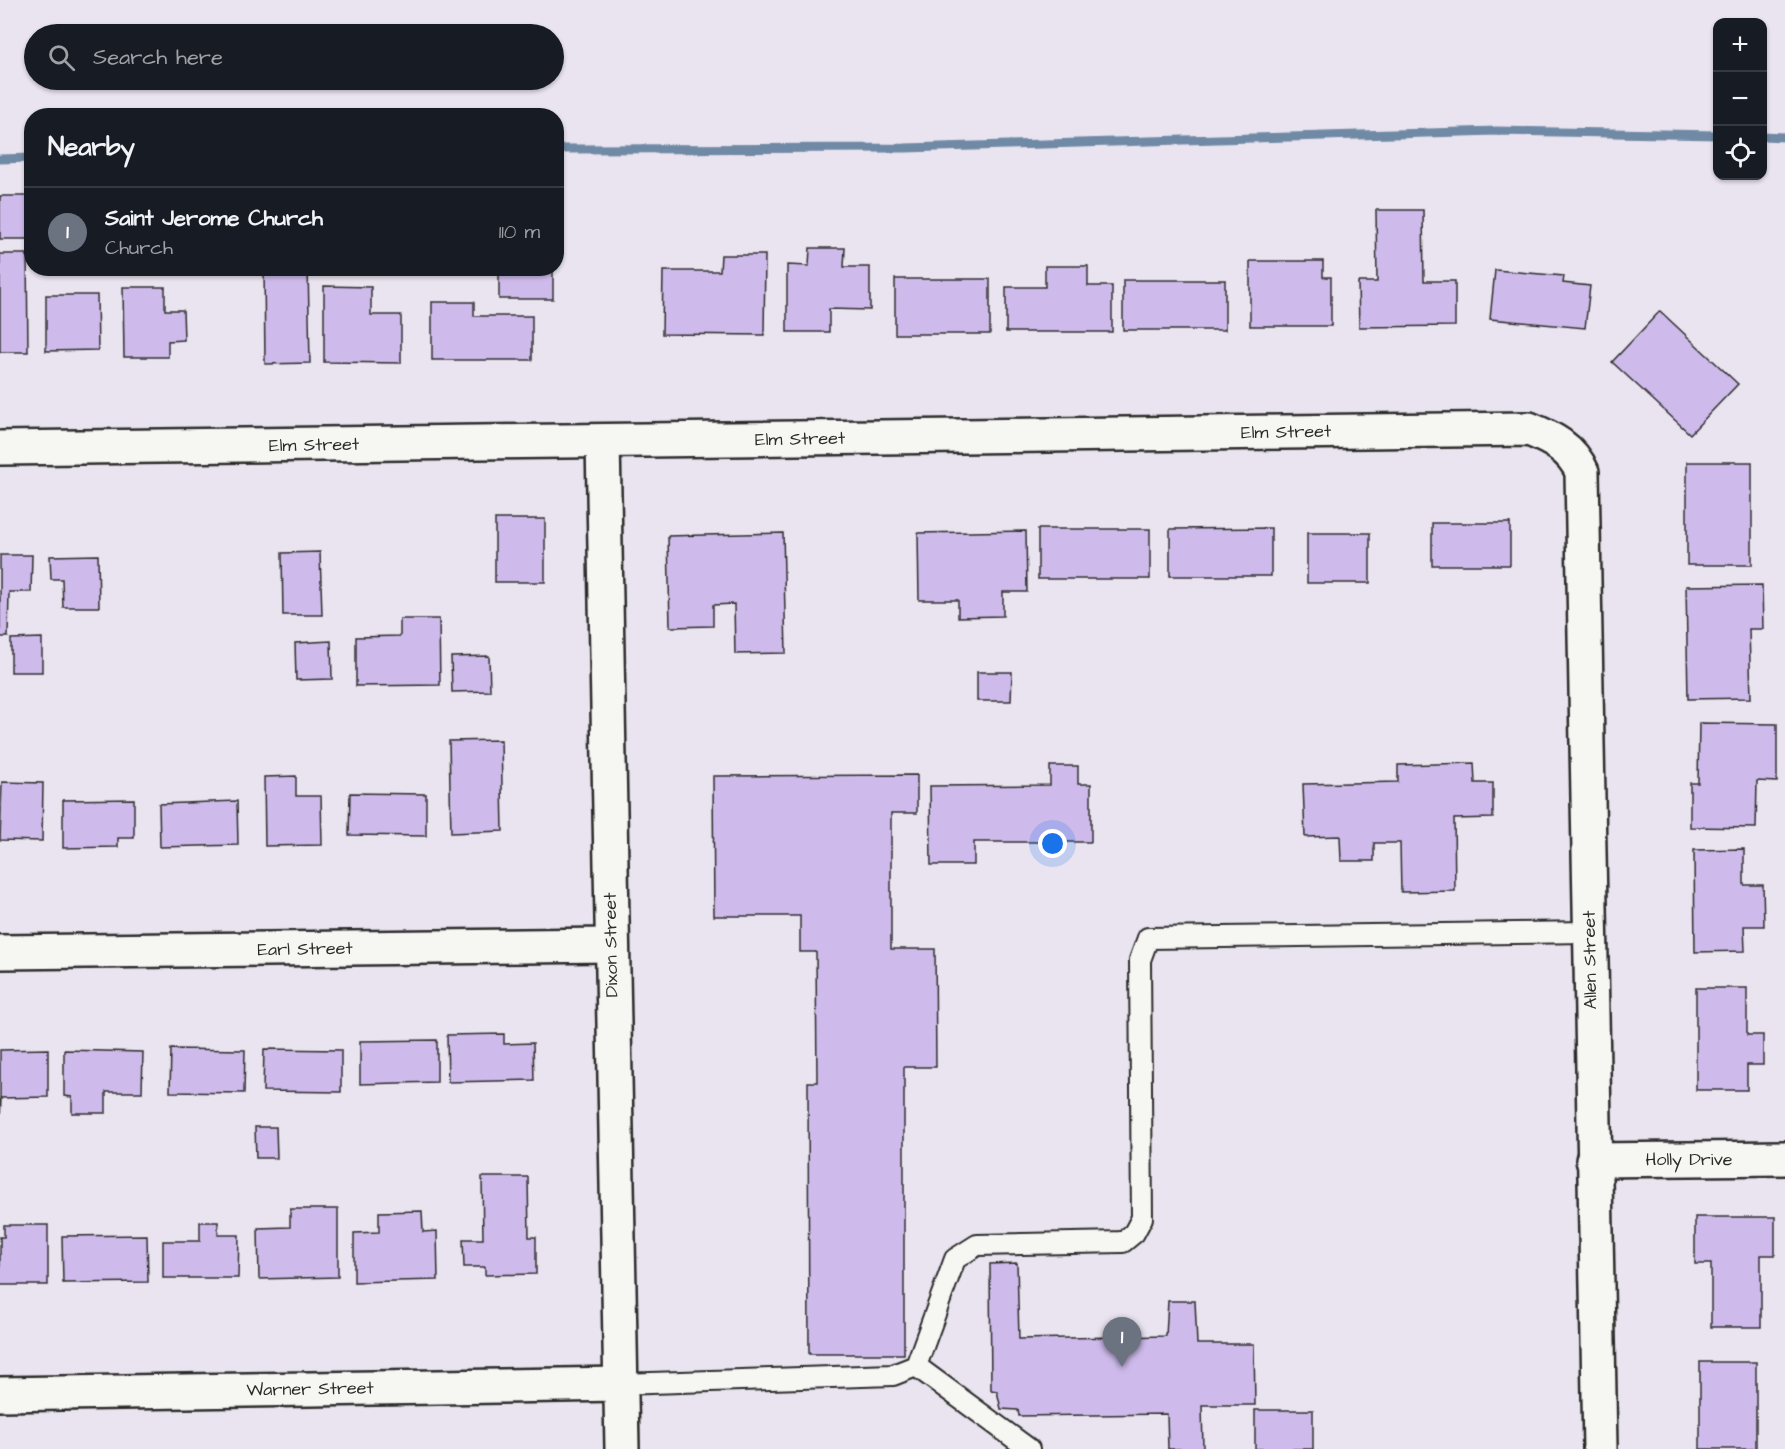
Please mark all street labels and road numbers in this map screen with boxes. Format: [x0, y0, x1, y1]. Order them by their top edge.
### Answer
street label: Elm Street [1241, 419, 1332, 445]
street label: Elm Street [755, 426, 846, 452]
street label: Elm Street [269, 432, 360, 458]
street label: Dixon Street [598, 892, 624, 998]
street label: Allen Street [1577, 910, 1603, 1010]
street label: Earl Street [257, 936, 354, 962]
street label: Holly Drive [1645, 1147, 1733, 1173]
street label: Warner Street [246, 1375, 375, 1403]

